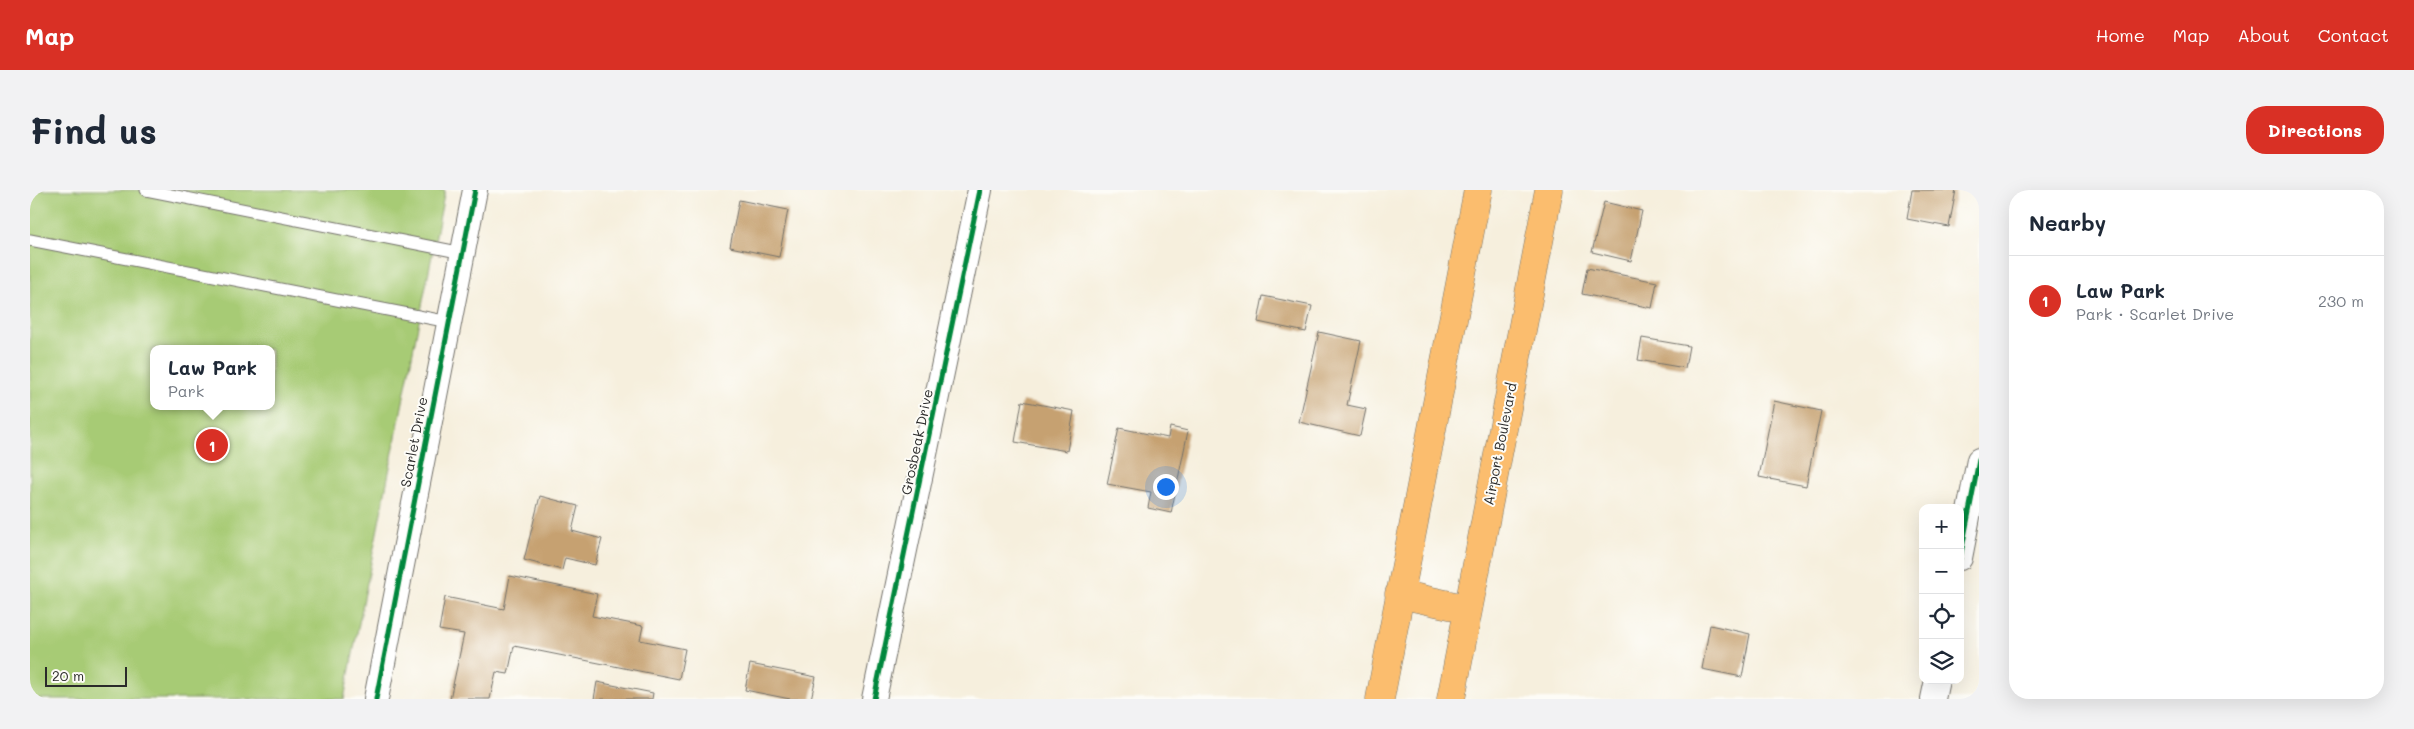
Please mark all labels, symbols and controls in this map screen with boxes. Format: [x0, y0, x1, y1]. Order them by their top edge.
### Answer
text: Map [25, 20, 74, 51]
text: Home [2096, 23, 2145, 47]
text: Map [2173, 23, 2209, 47]
text: About [2237, 23, 2290, 47]
text: Contact [2318, 23, 2389, 47]
button: Directions [2246, 106, 2384, 154]
text: Find us [30, 107, 157, 153]
text: Nearby [2029, 209, 2106, 236]
text: Law Park [2076, 278, 2165, 303]
text: 1 [2041, 290, 2049, 311]
text: 230 m [2318, 290, 2364, 311]
text: Park · Scarlet Drive [2076, 303, 2234, 324]
popup [150, 345, 275, 410]
text: Law Park [168, 355, 257, 380]
text: Park [168, 380, 204, 401]
street label: Airport Boulevard [1478, 381, 1521, 507]
street label: Grosbeak Drive [896, 387, 937, 497]
street label: Scarlet Drive [395, 395, 432, 489]
pin: 1 [196, 426, 228, 464]
your location [1153, 474, 1179, 500]
map controls [1919, 504, 1964, 684]
button: + [1919, 504, 1964, 549]
button: − [1919, 549, 1964, 594]
button: locate [1919, 594, 1964, 639]
button: layers [1919, 639, 1964, 684]
scale bar [45, 664, 128, 687]
text: 20 m [52, 666, 84, 685]

